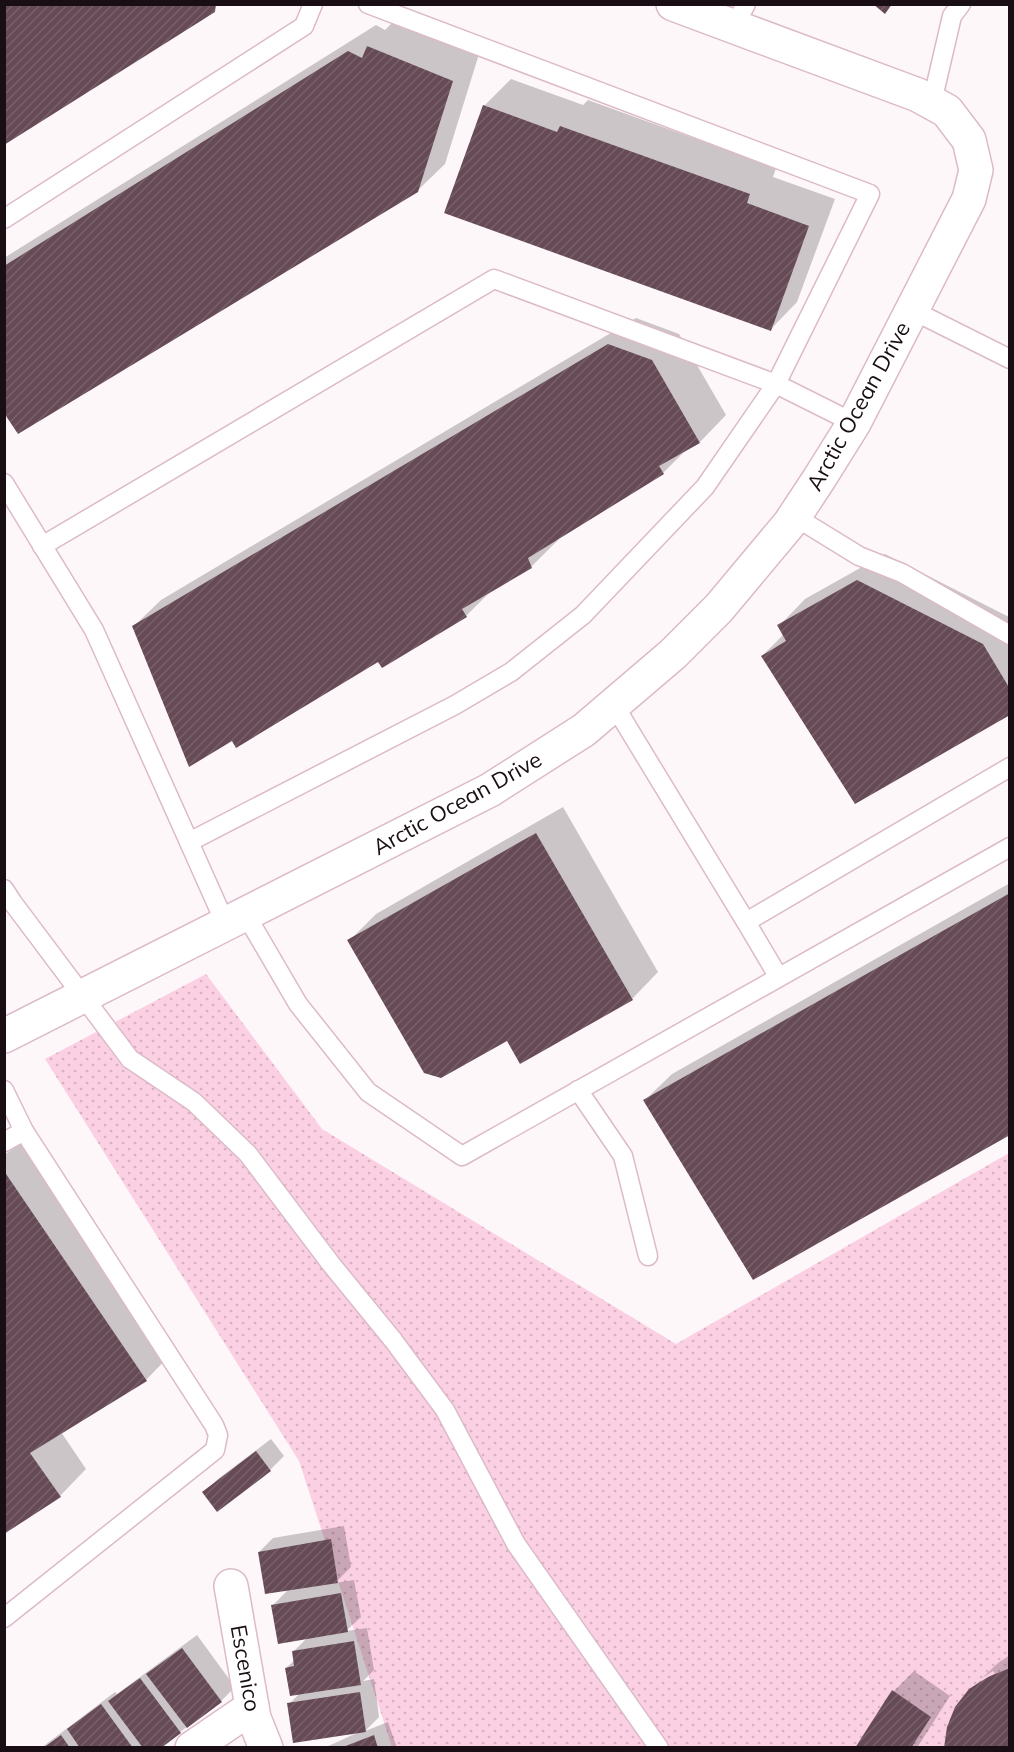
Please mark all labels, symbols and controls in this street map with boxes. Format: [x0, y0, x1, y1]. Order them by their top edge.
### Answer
street label: Arctic Ocean Drive [800, 317, 916, 495]
street label: Arctic Ocean Drive [368, 745, 546, 861]
street label: Escenico [225, 1622, 267, 1714]

